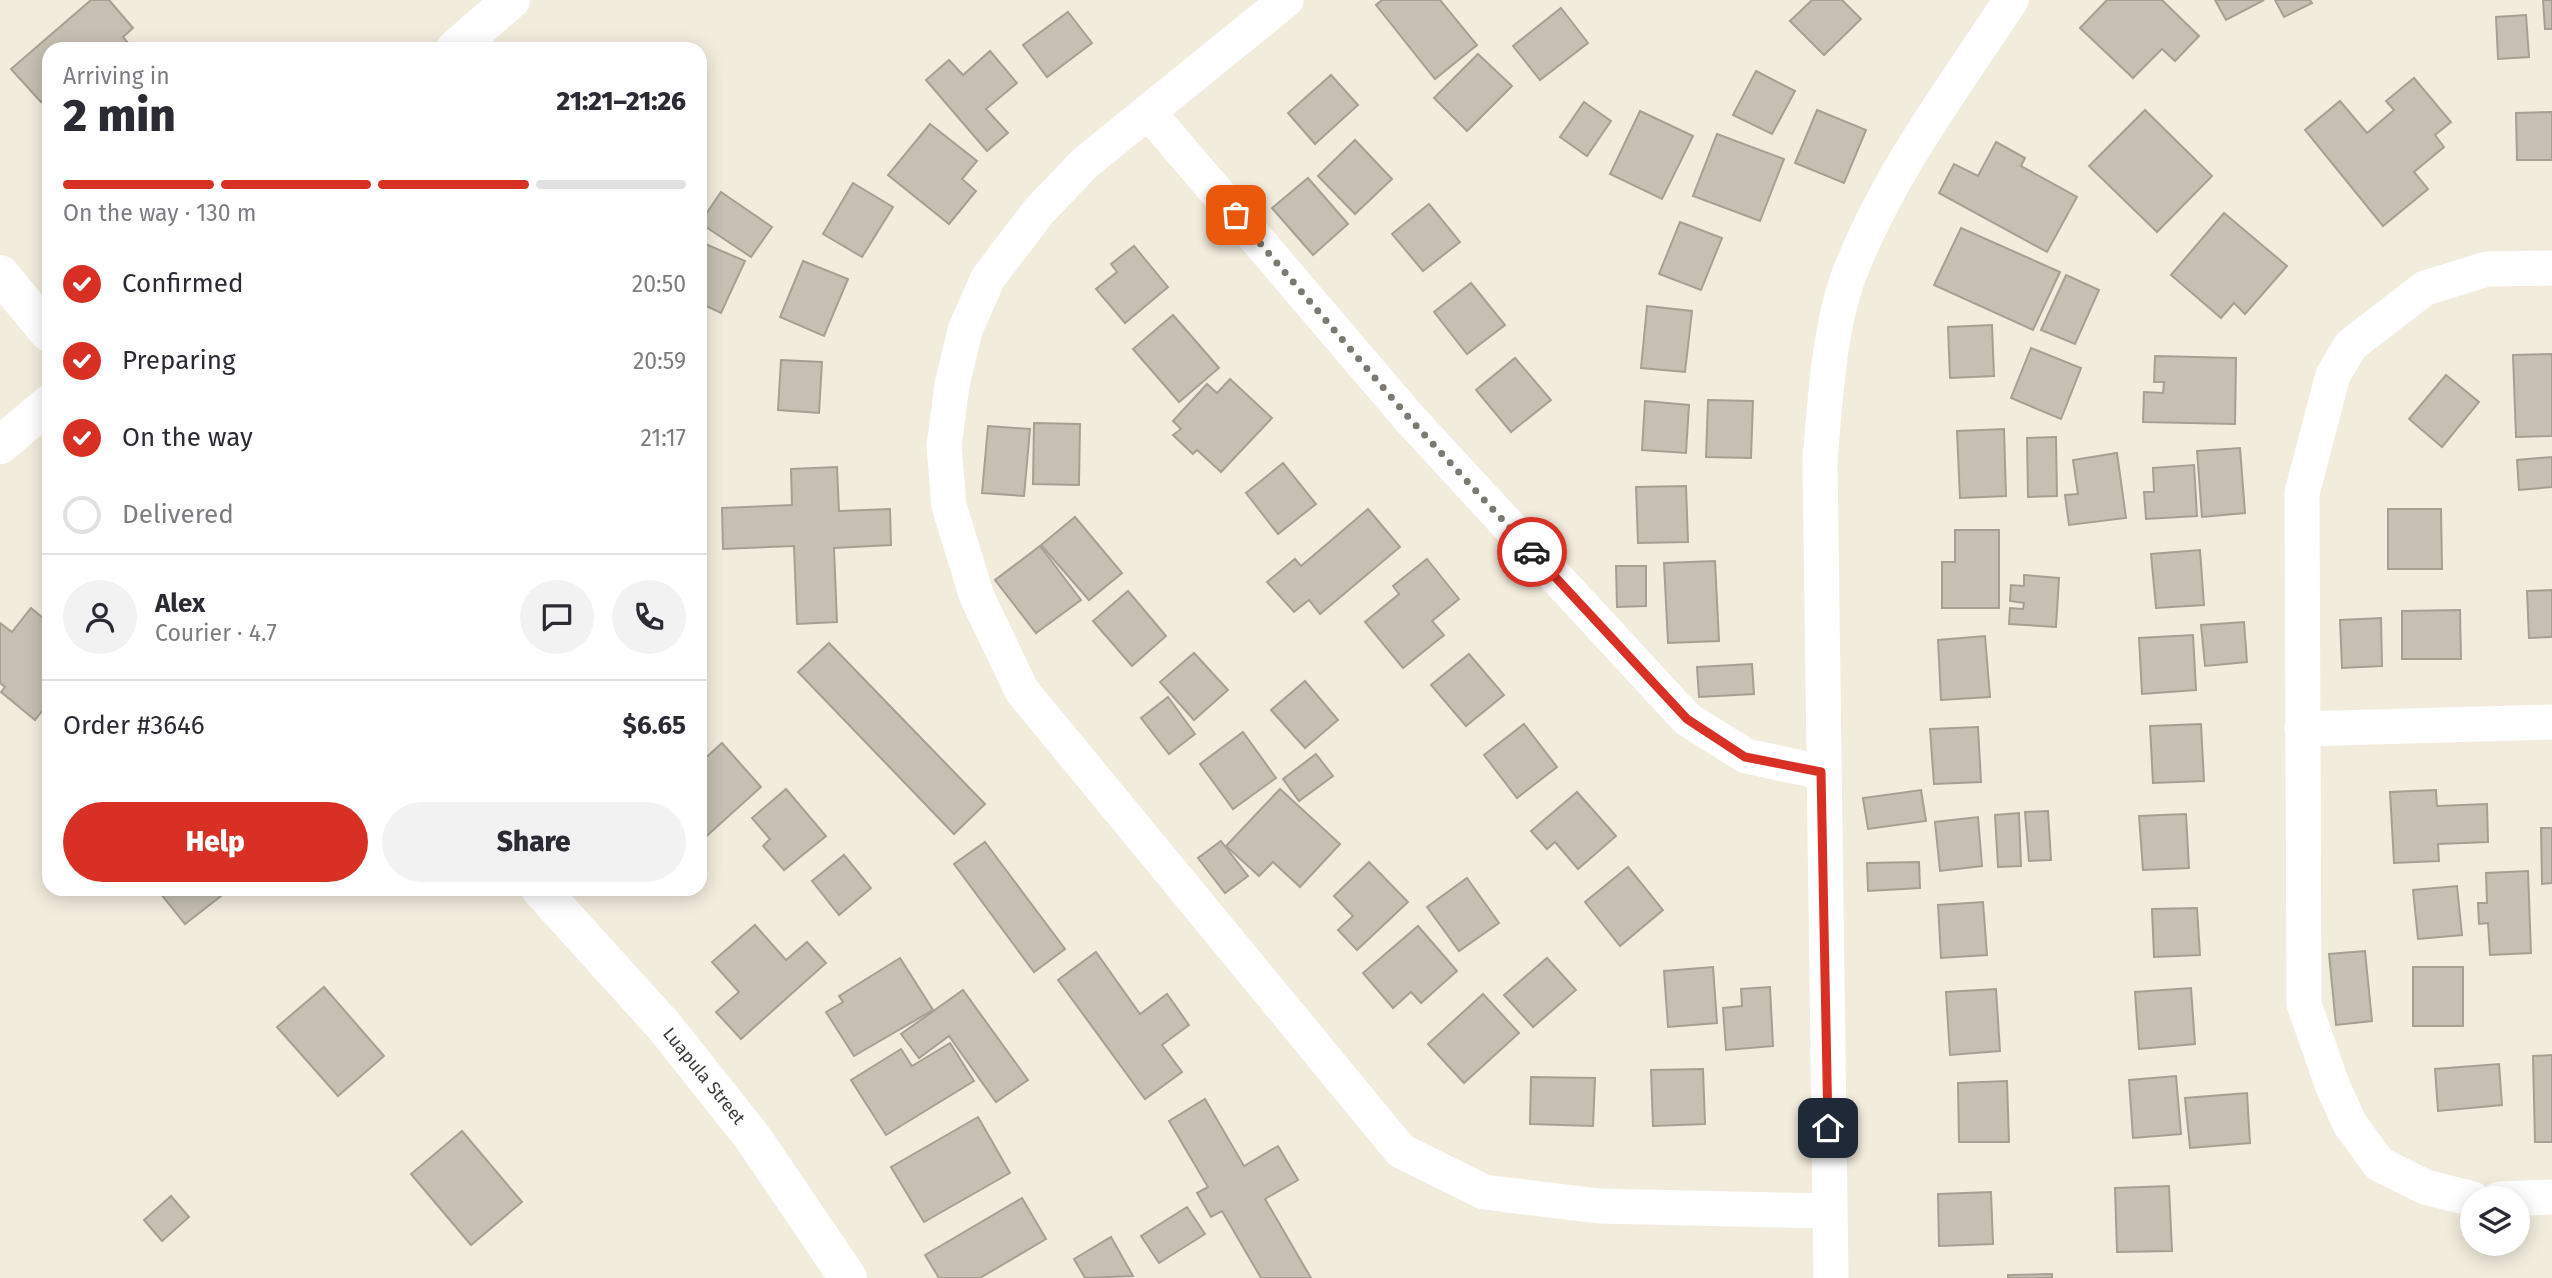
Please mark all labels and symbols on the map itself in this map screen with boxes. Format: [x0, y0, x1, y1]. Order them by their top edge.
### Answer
pin [1206, 185, 1266, 245]
courier [1497, 517, 1567, 587]
street label: Luapula Street [658, 1023, 750, 1129]
pin [1798, 1098, 1858, 1158]

